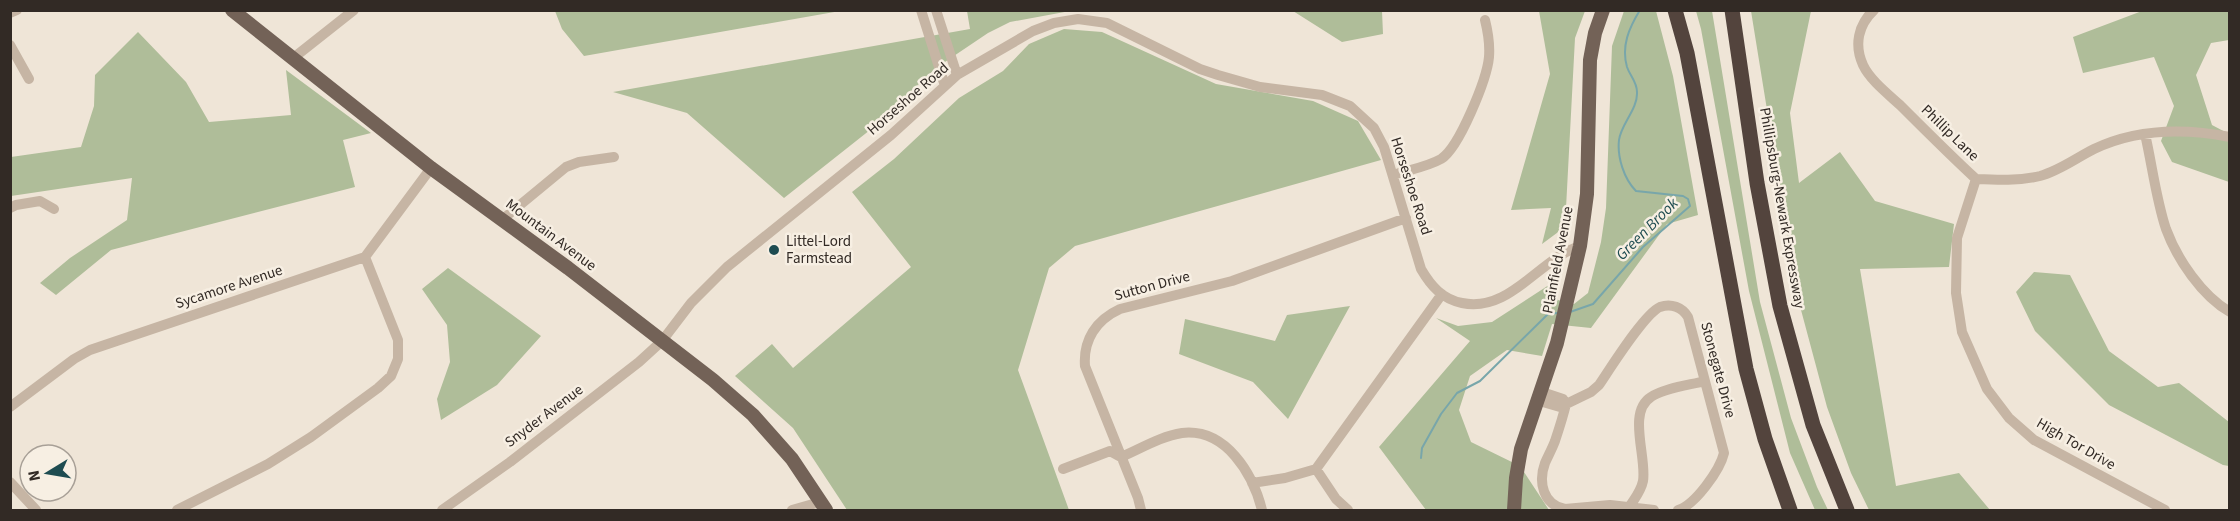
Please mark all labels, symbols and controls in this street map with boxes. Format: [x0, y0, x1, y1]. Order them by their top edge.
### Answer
street label: Horseshoe Road [863, 58, 953, 140]
street label: Phillip Lane [1916, 100, 1984, 166]
street label: Phillipsburg-Newark Expressway [1754, 106, 1810, 310]
street label: Horseshoe Road [1385, 134, 1437, 238]
water label: Green Brook [1611, 193, 1683, 265]
street label: Mountain Avenue [501, 194, 601, 276]
street label: Plainfield Avenue [1537, 205, 1579, 315]
place label: Littel-Lord Farmstead [786, 231, 852, 269]
marker: Littel-Lord Farmstead [767, 243, 781, 257]
street label: Sycamore Avenue [173, 260, 285, 314]
street label: Sutton Drive [1112, 266, 1192, 306]
street label: Stonegate Drive [1695, 320, 1741, 420]
street label: Snyder Avenue [500, 380, 588, 452]
street label: High Tor Drive [2033, 413, 2119, 475]
north arrow [18, 443, 78, 503]
text: N [22, 468, 46, 483]

